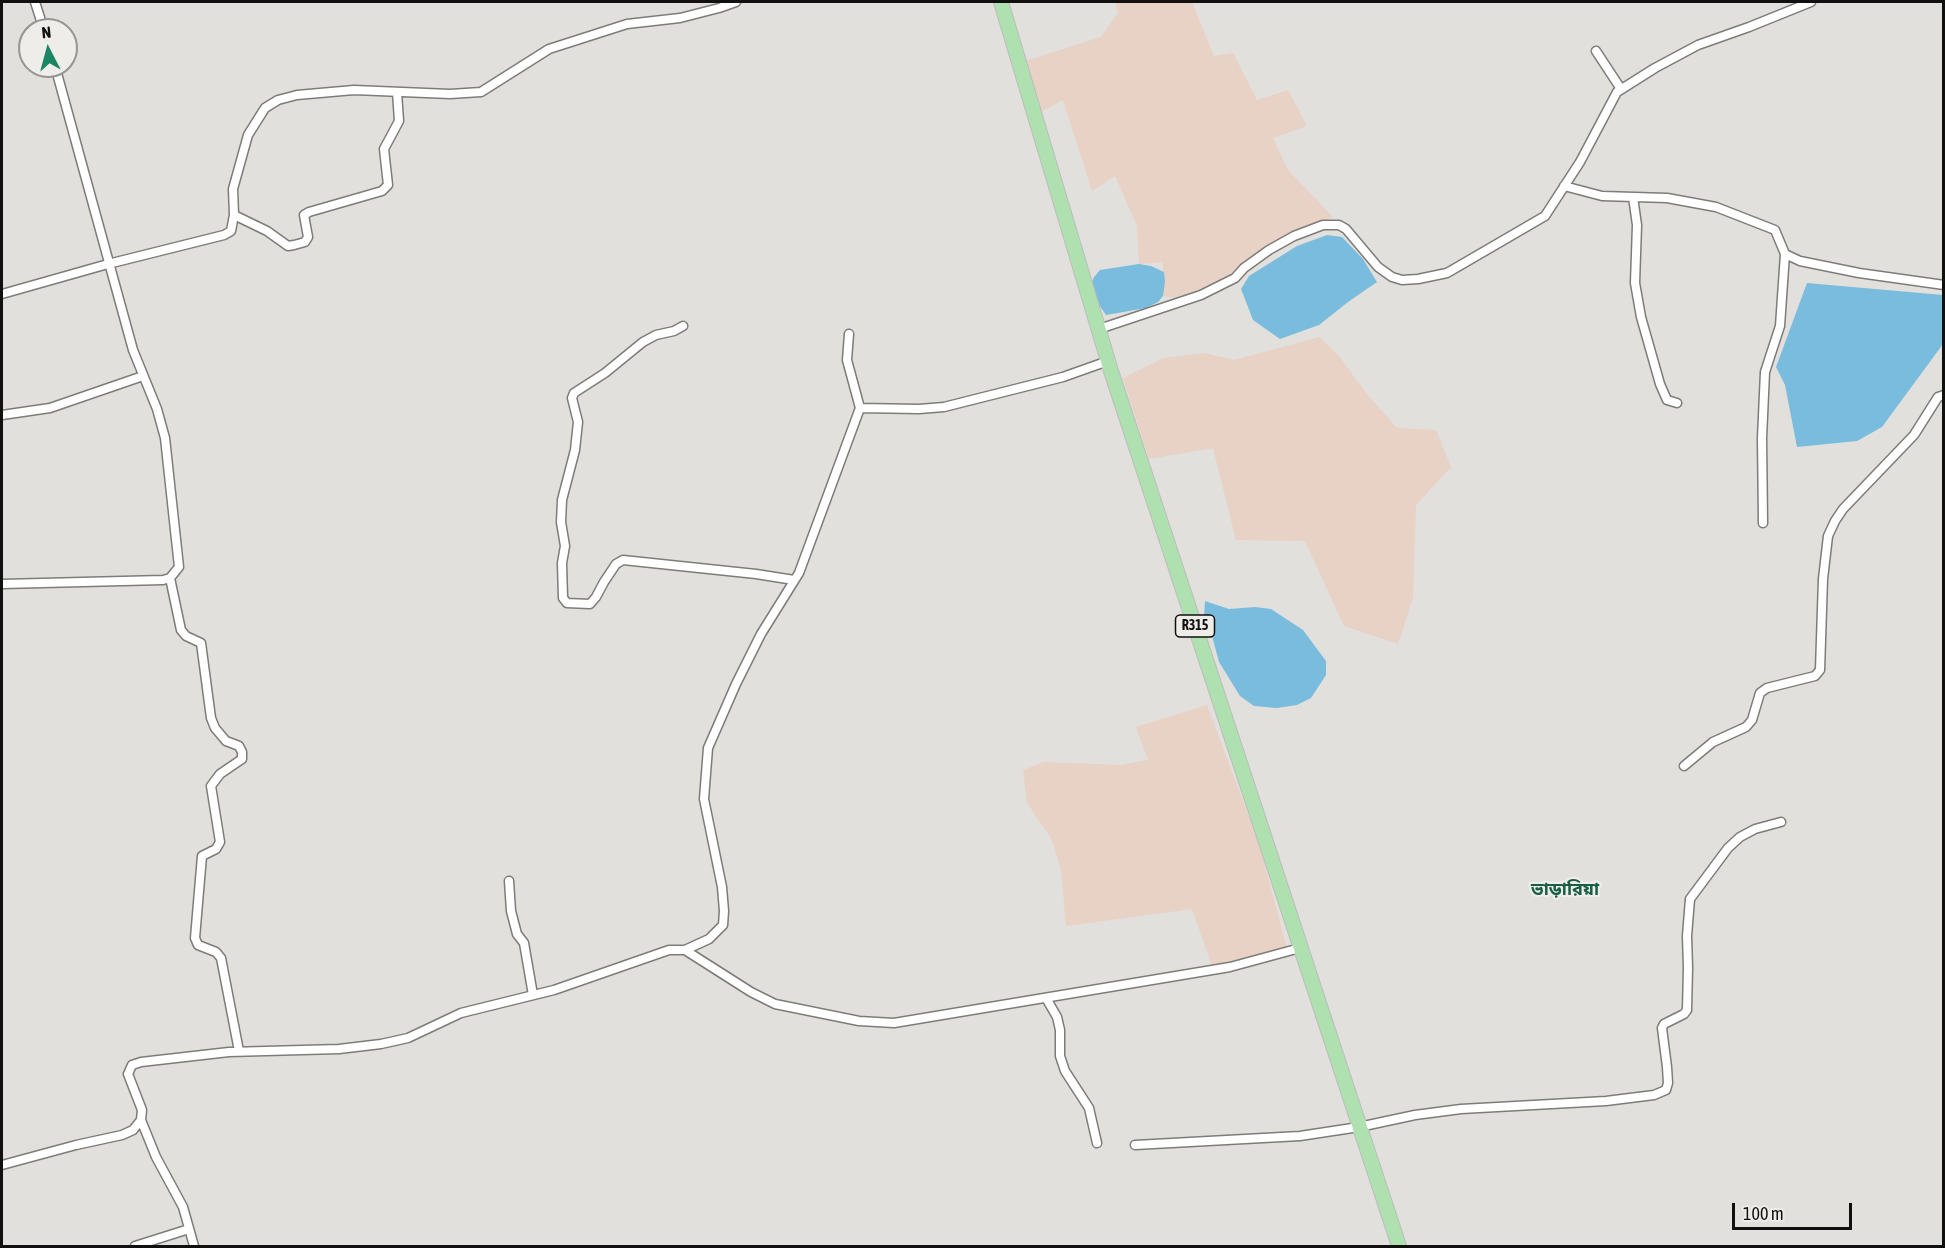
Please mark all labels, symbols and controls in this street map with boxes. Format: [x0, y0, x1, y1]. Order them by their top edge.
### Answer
north arrow [18, 18, 78, 78]
text: N [41, 23, 52, 42]
road number: R315 [1176, 615, 1214, 637]
district label: ভাড়ারিয়া [1531, 878, 1599, 900]
scale bar [1735, 1191, 1855, 1229]
text: 100 m [1743, 1203, 1784, 1224]

